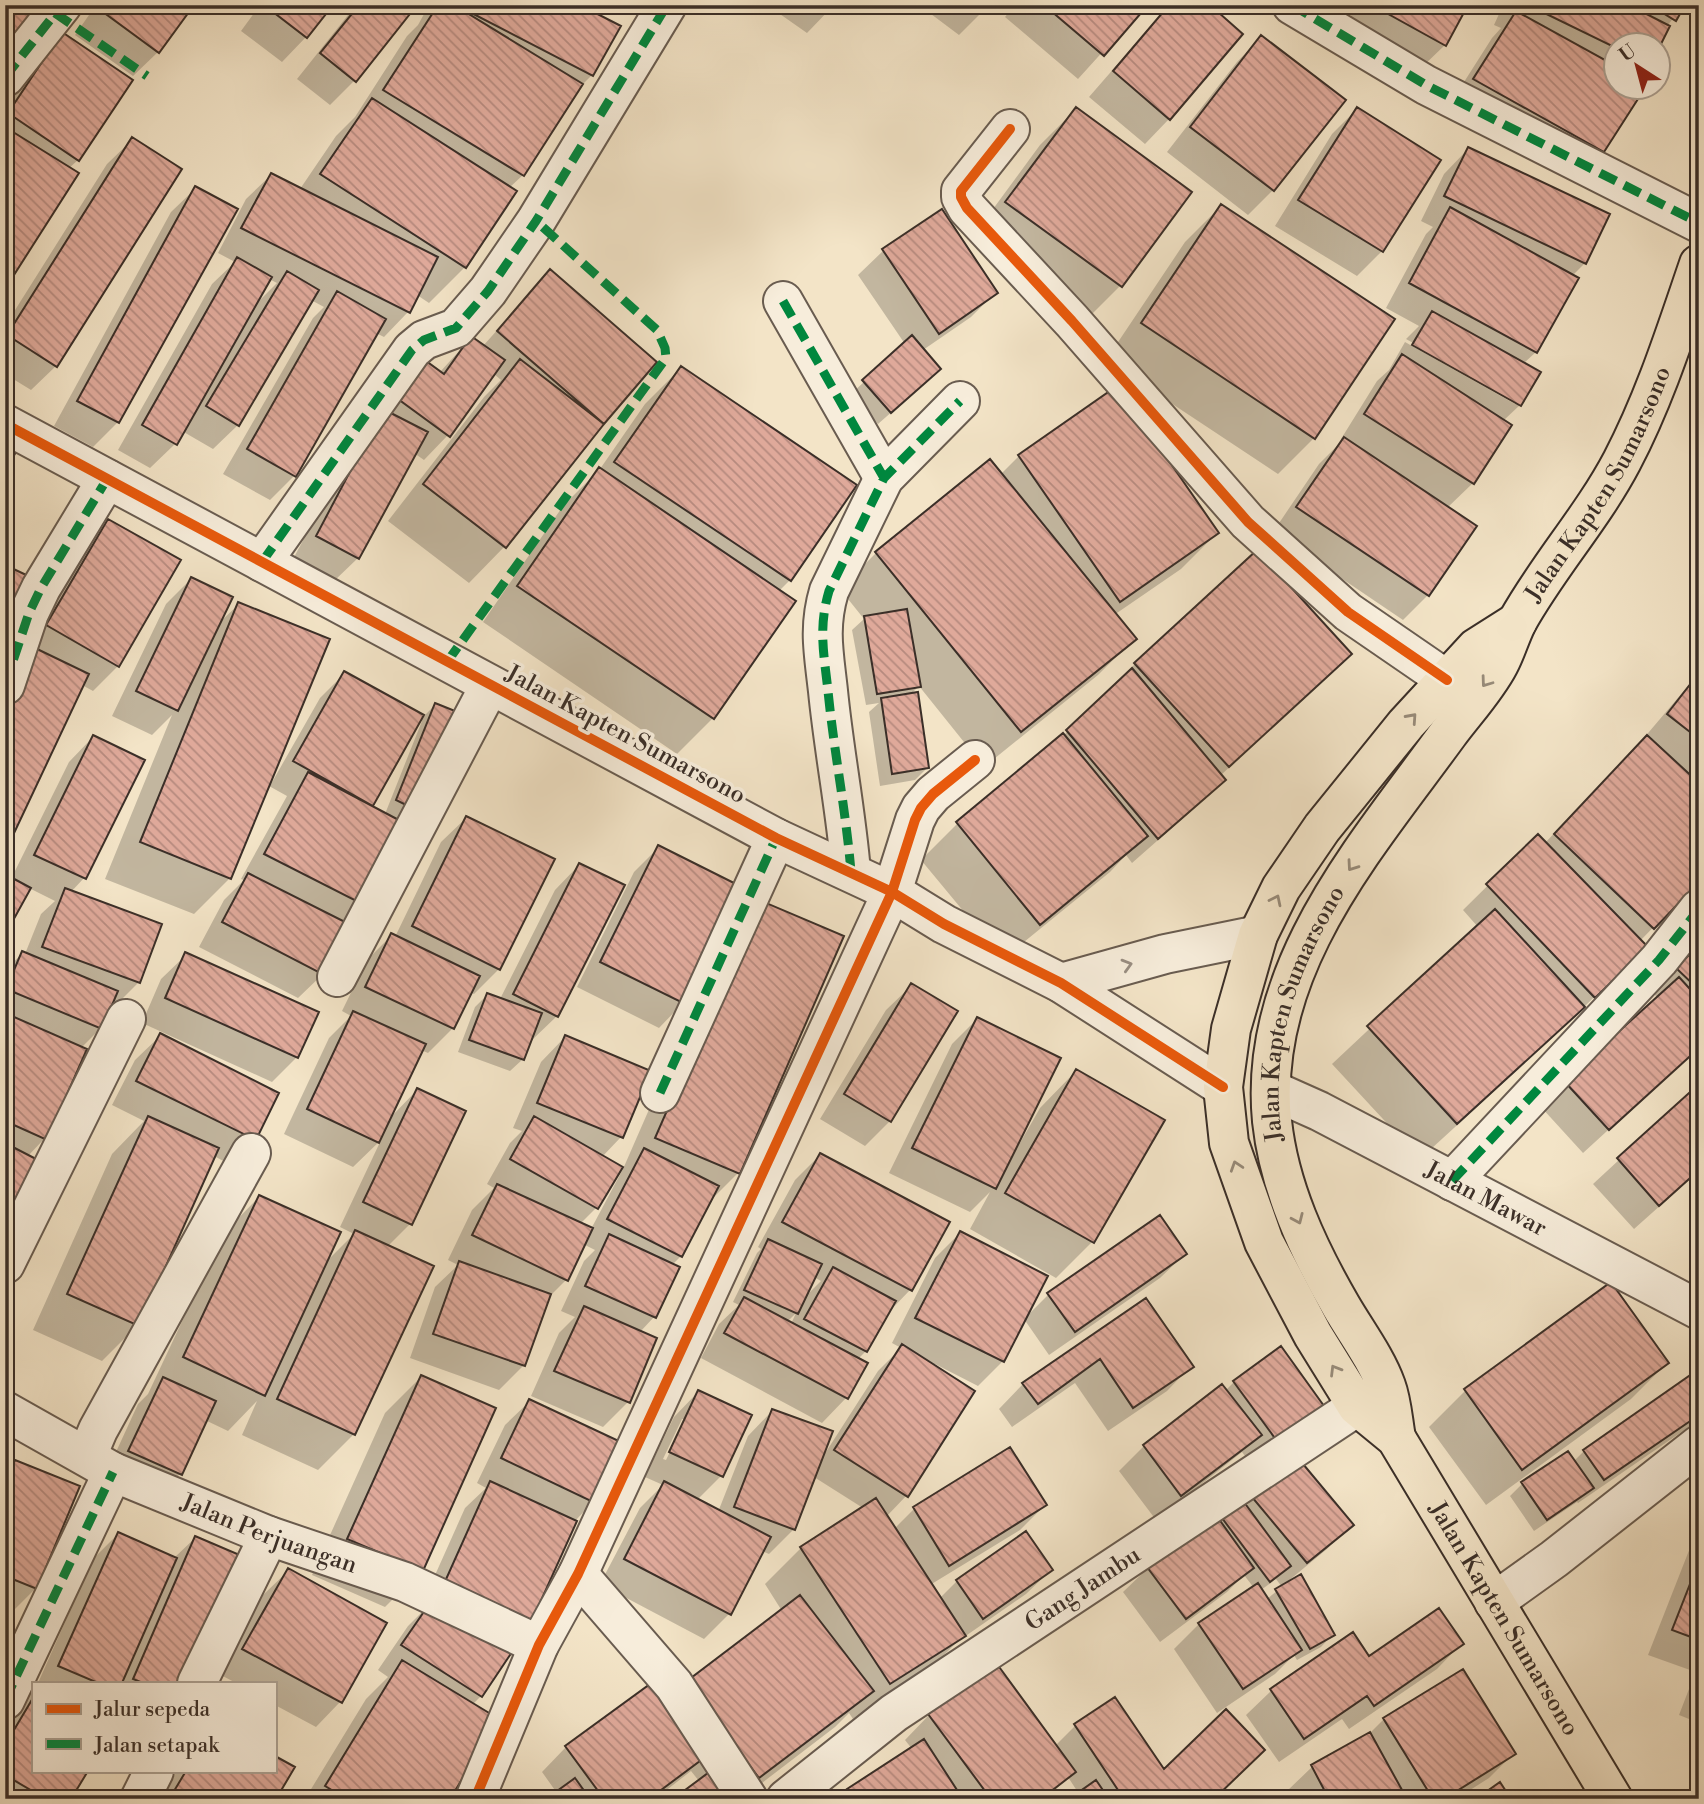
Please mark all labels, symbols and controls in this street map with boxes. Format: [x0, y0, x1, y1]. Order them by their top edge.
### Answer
north arrow [1602, 32, 1672, 102]
text: U [1615, 39, 1641, 67]
street label: Jalan Kapten Sumarsono [1518, 362, 1678, 608]
street label: Jalan Kapten Sumarsono [499, 658, 751, 811]
one-way arrow [1482, 674, 1495, 687]
one-way arrow [1403, 713, 1416, 726]
one-way arrow [1348, 858, 1360, 871]
street label: Jalan Kapten Sumarsono [1257, 880, 1352, 1145]
one-way arrow [1267, 895, 1281, 907]
one-way arrow [1121, 959, 1133, 973]
street label: Jalan Mawar [1419, 1155, 1552, 1244]
one-way arrow [1230, 1160, 1245, 1172]
one-way arrow [1290, 1212, 1304, 1224]
one-way arrow [1330, 1365, 1343, 1378]
street label: Jalan Perjuangan [175, 1487, 361, 1581]
street label: Jalan Kapten Sumarsono [1421, 1496, 1586, 1742]
street label: Gang Jambu [1020, 1540, 1147, 1638]
legend [32, 1682, 276, 1772]
text: Jalur sepeda [93, 1697, 211, 1723]
text: Jalan setapak [93, 1733, 220, 1759]

